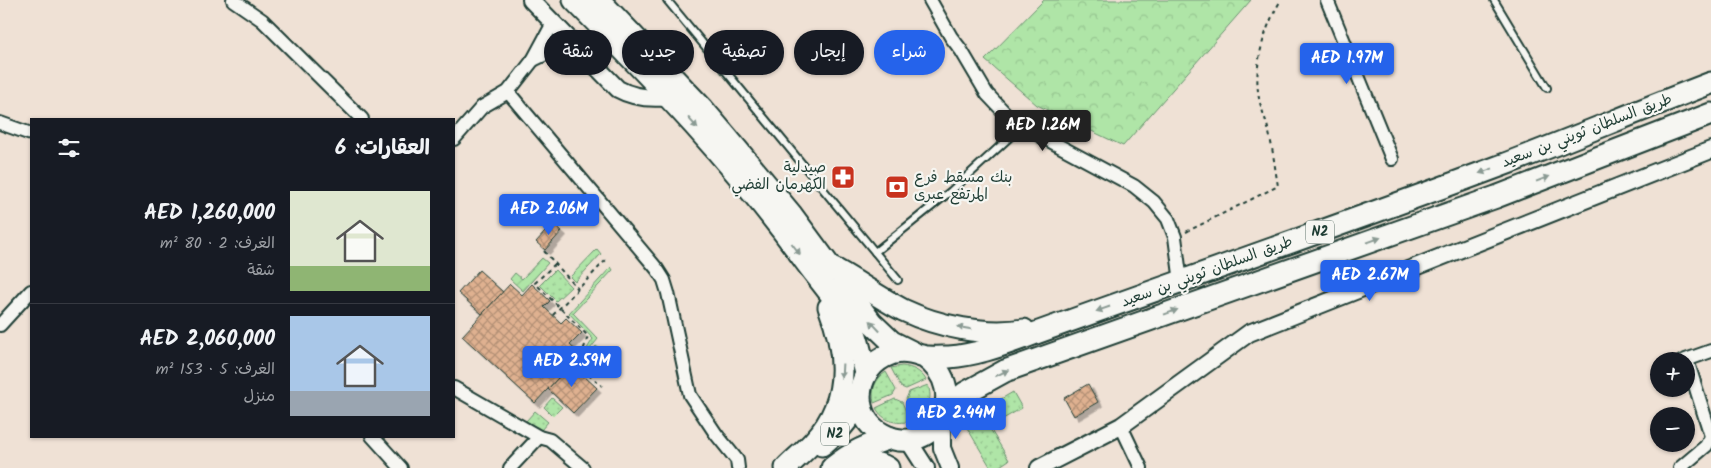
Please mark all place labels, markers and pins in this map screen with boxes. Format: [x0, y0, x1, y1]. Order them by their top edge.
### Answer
pin: AED 1.97M [1290, 42, 1404, 85]
pin: AED 1.26M [986, 110, 1100, 152]
place label: صيدلية الكهرمان الفضي [731, 156, 826, 197]
pharmacy icon: صيدلية الكهرمان الفضي [830, 164, 856, 190]
place label: بنك مسقط فرع المرتفع عبرى [914, 166, 1012, 207]
bank icon: بنك مسقط فرع المرتفع عبرى [884, 174, 910, 200]
pin: AED 2.06M [492, 194, 606, 236]
pin: AED 2.67M [1313, 260, 1427, 302]
pin: AED 2.59M [515, 346, 629, 388]
pin: AED 2.44M [899, 398, 1013, 440]

